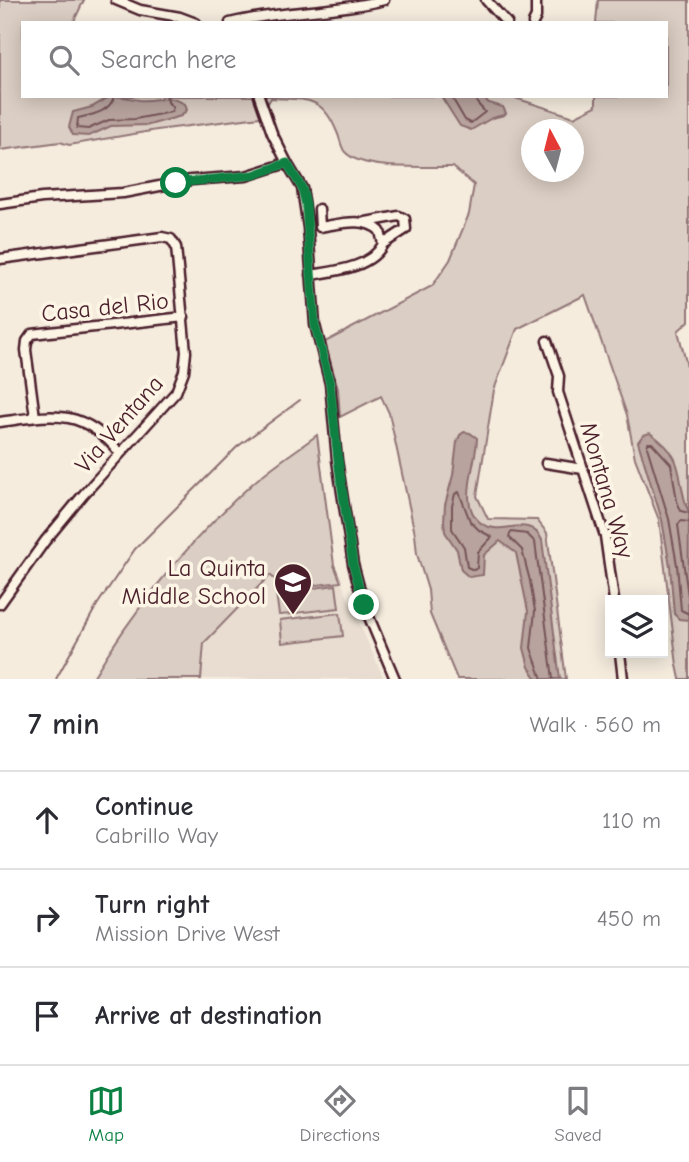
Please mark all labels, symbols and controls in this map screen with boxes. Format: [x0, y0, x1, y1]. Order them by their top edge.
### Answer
search box [21, 21, 668, 98]
icon: search [45, 41, 83, 79]
text: Search here [101, 45, 236, 75]
north arrow [521, 119, 584, 182]
route start [160, 167, 191, 198]
street label: Casa del Rio [40, 286, 170, 328]
street label: Via Ventana [69, 370, 169, 478]
street label: Montana Way [574, 419, 640, 562]
place label: La Quinta Middle School [121, 554, 266, 610]
school or university icon: La Quinta Middle School [272, 561, 314, 616]
route end [348, 589, 379, 620]
map controls [605, 595, 668, 658]
button: layers [605, 595, 668, 658]
text: 7 min [28, 707, 100, 742]
text: Walk · 560 m [530, 711, 661, 738]
text: Continue [95, 792, 193, 822]
icon: ahead [28, 801, 66, 839]
text: 110 m [602, 807, 661, 834]
text: Cabrillo Way [95, 822, 218, 849]
text: Turn right [95, 890, 209, 920]
icon: right [28, 899, 66, 937]
text: 450 m [597, 905, 661, 932]
text: Mission Drive West [95, 920, 280, 947]
icon: arrive [28, 997, 66, 1035]
text: Arrive at destination [95, 1001, 322, 1031]
tab: Map [87, 1082, 125, 1146]
tab: Directions [300, 1082, 380, 1146]
tab: Saved [554, 1082, 602, 1146]

